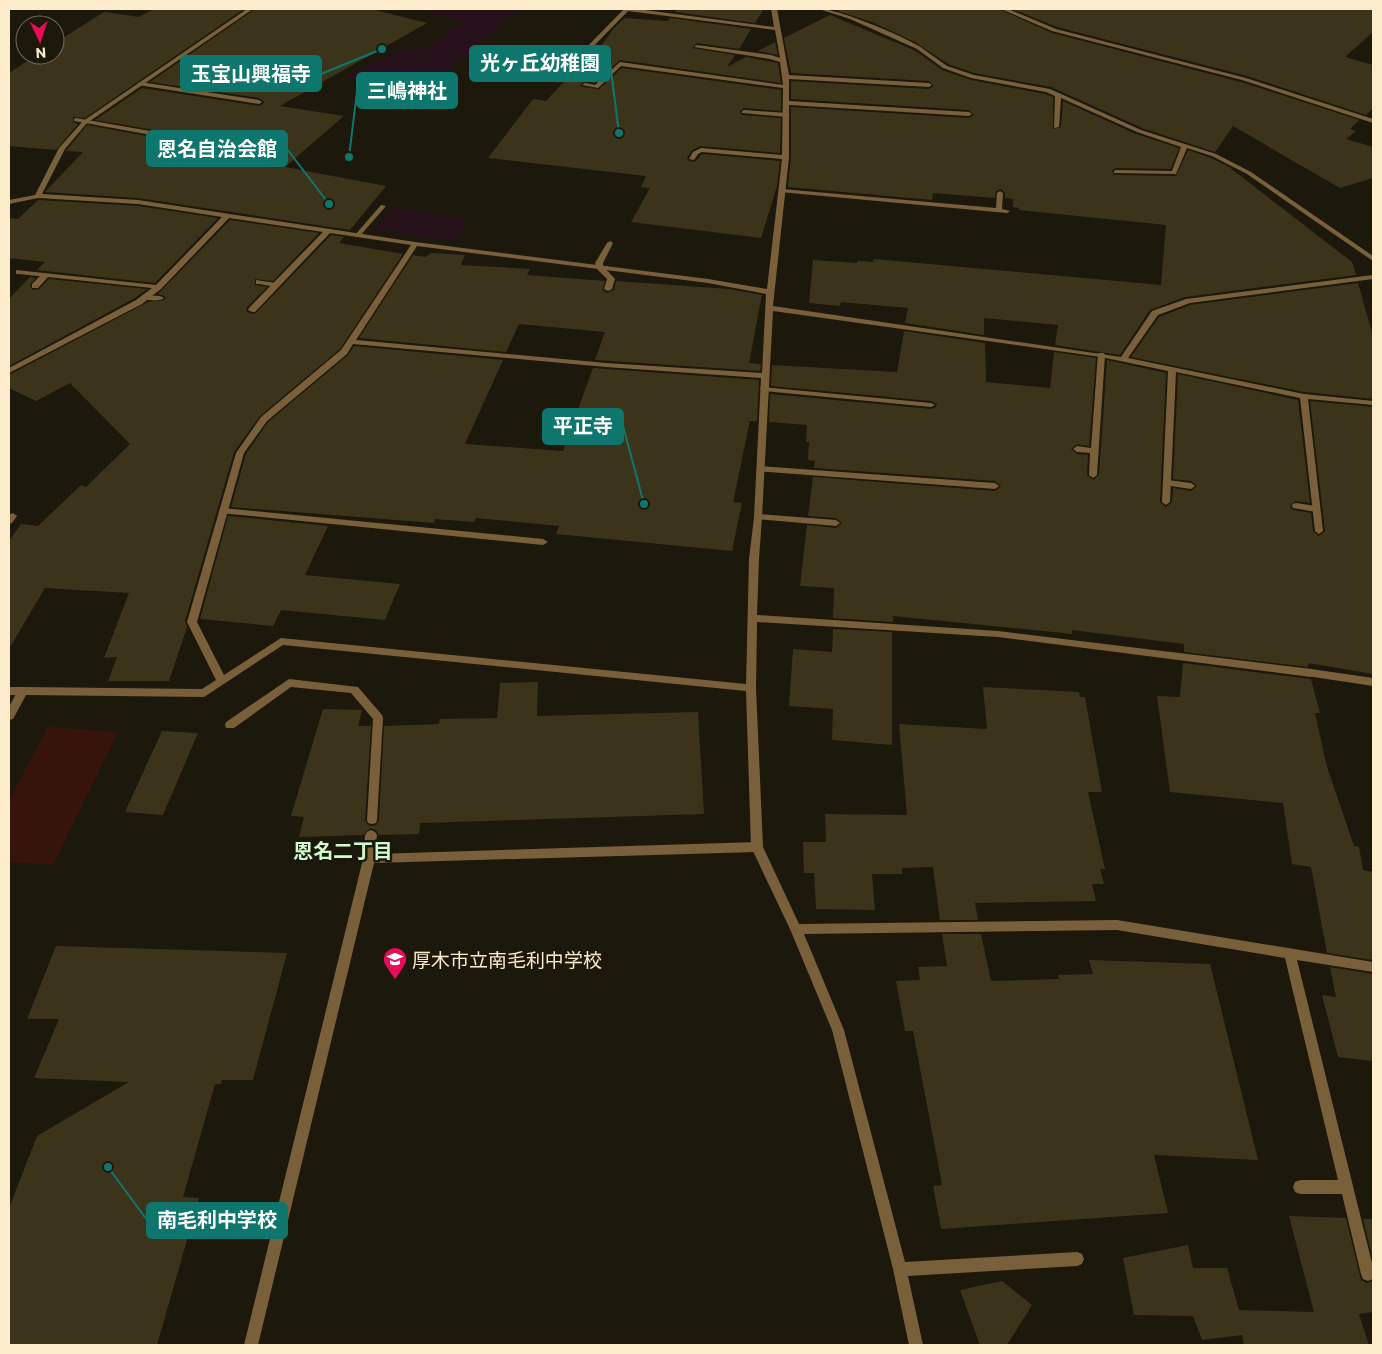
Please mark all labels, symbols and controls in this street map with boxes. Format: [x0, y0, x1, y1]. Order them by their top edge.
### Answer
north arrow [15, 15, 65, 65]
text: N [35, 45, 47, 62]
callout: 光ヶ丘幼稚園 [470, 46, 610, 81]
text: 光ヶ丘幼稚園 [480, 50, 600, 74]
callout: 玉宝山興福寺 [181, 56, 321, 91]
text: 玉宝山興福寺 [191, 61, 311, 85]
callout: 三嶋神社 [357, 73, 457, 108]
text: 三嶋神社 [367, 78, 447, 102]
callout: 恩名自治会館 [147, 131, 287, 166]
text: 恩名自治会館 [157, 136, 277, 160]
callout: 平正寺 [543, 409, 623, 444]
text: 平正寺 [553, 413, 613, 437]
district label: 恩名二丁目 [293, 838, 393, 862]
school or university icon: 厚木市立南毛利中学校 [382, 946, 408, 980]
place label: 厚木市立南毛利中学校 [412, 948, 602, 971]
callout: 南毛利中学校 [147, 1203, 287, 1238]
text: 南毛利中学校 [157, 1207, 277, 1231]

